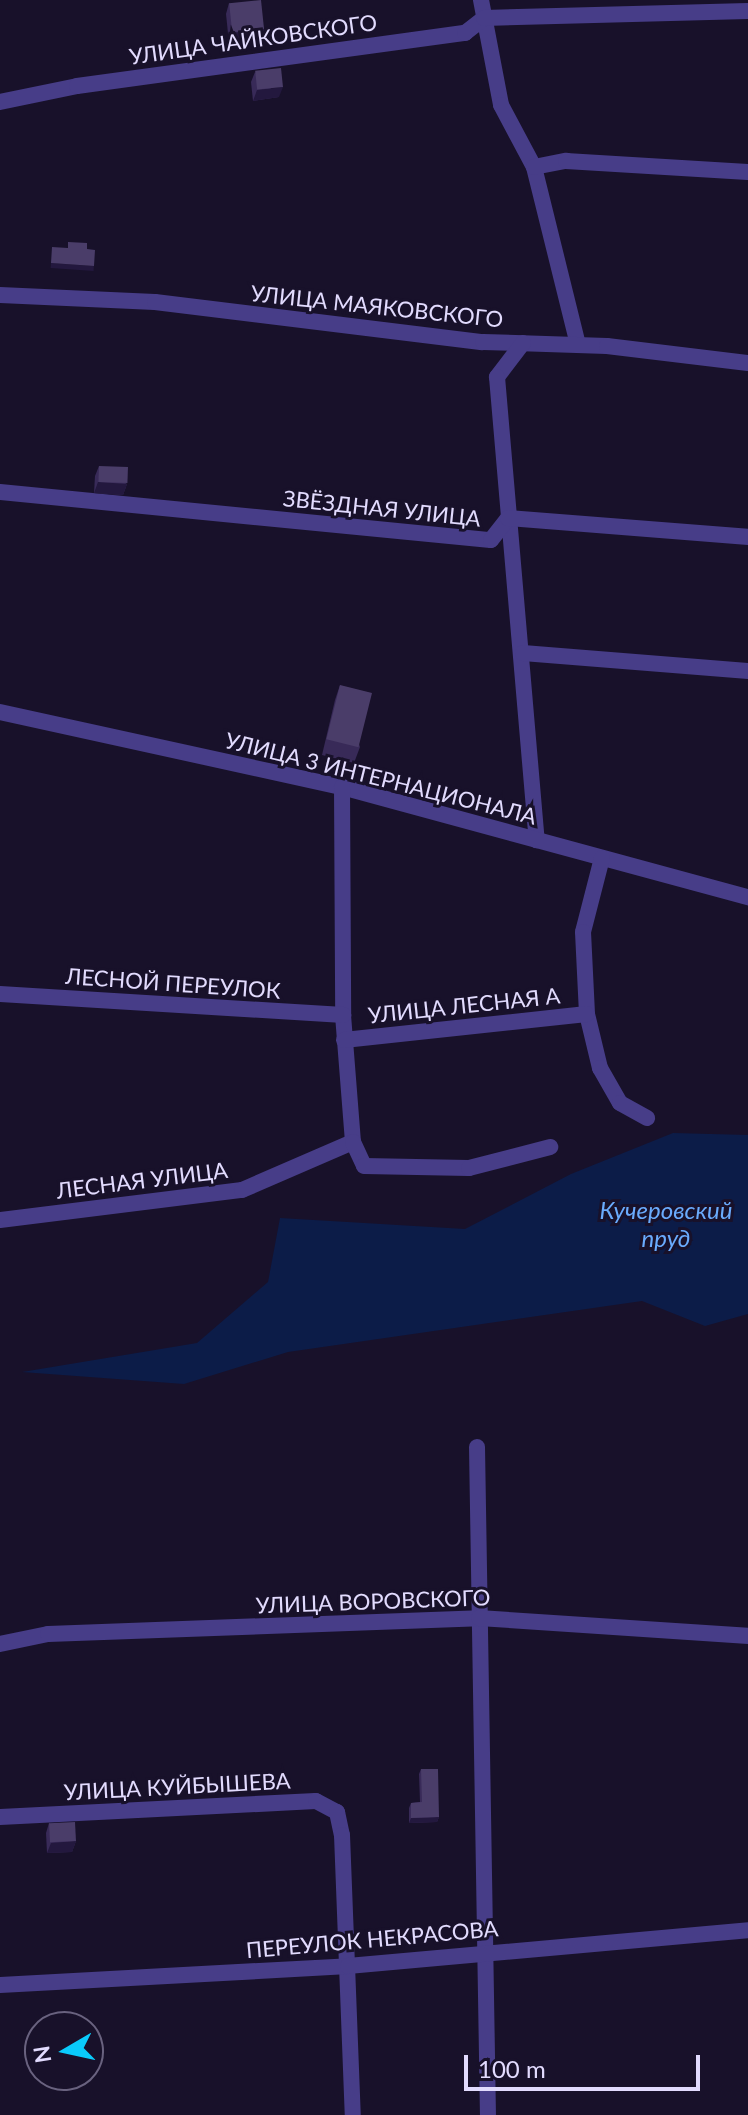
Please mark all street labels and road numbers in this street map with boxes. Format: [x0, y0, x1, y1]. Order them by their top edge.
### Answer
street label: УЛИЦА ЧАЙКОВСКОГО [127, 9, 379, 69]
street label: УЛИЦА МАЯКОВСКОГО [249, 280, 505, 332]
street label: ЗВЁЗДНАЯ УЛИЦА [282, 484, 482, 532]
street label: УЛИЦА 3 ИНТЕРНАЦИОНАЛА [223, 727, 539, 829]
street label: ЛЕСНОЙ ПЕРЕУЛОК [65, 962, 281, 1004]
street label: УЛИЦА ЛЕСНАЯ А [367, 982, 561, 1028]
street label: ЛЕСНАЯ УЛИЦА [55, 1156, 229, 1204]
street label: УЛИЦА ВОРОВСКОГО [255, 1584, 491, 1618]
street label: УЛИЦА КУЙБЫШЕВА [63, 1767, 291, 1805]
street label: ПЕРЕУЛОК НЕКРАСОВА [245, 1915, 499, 1963]

